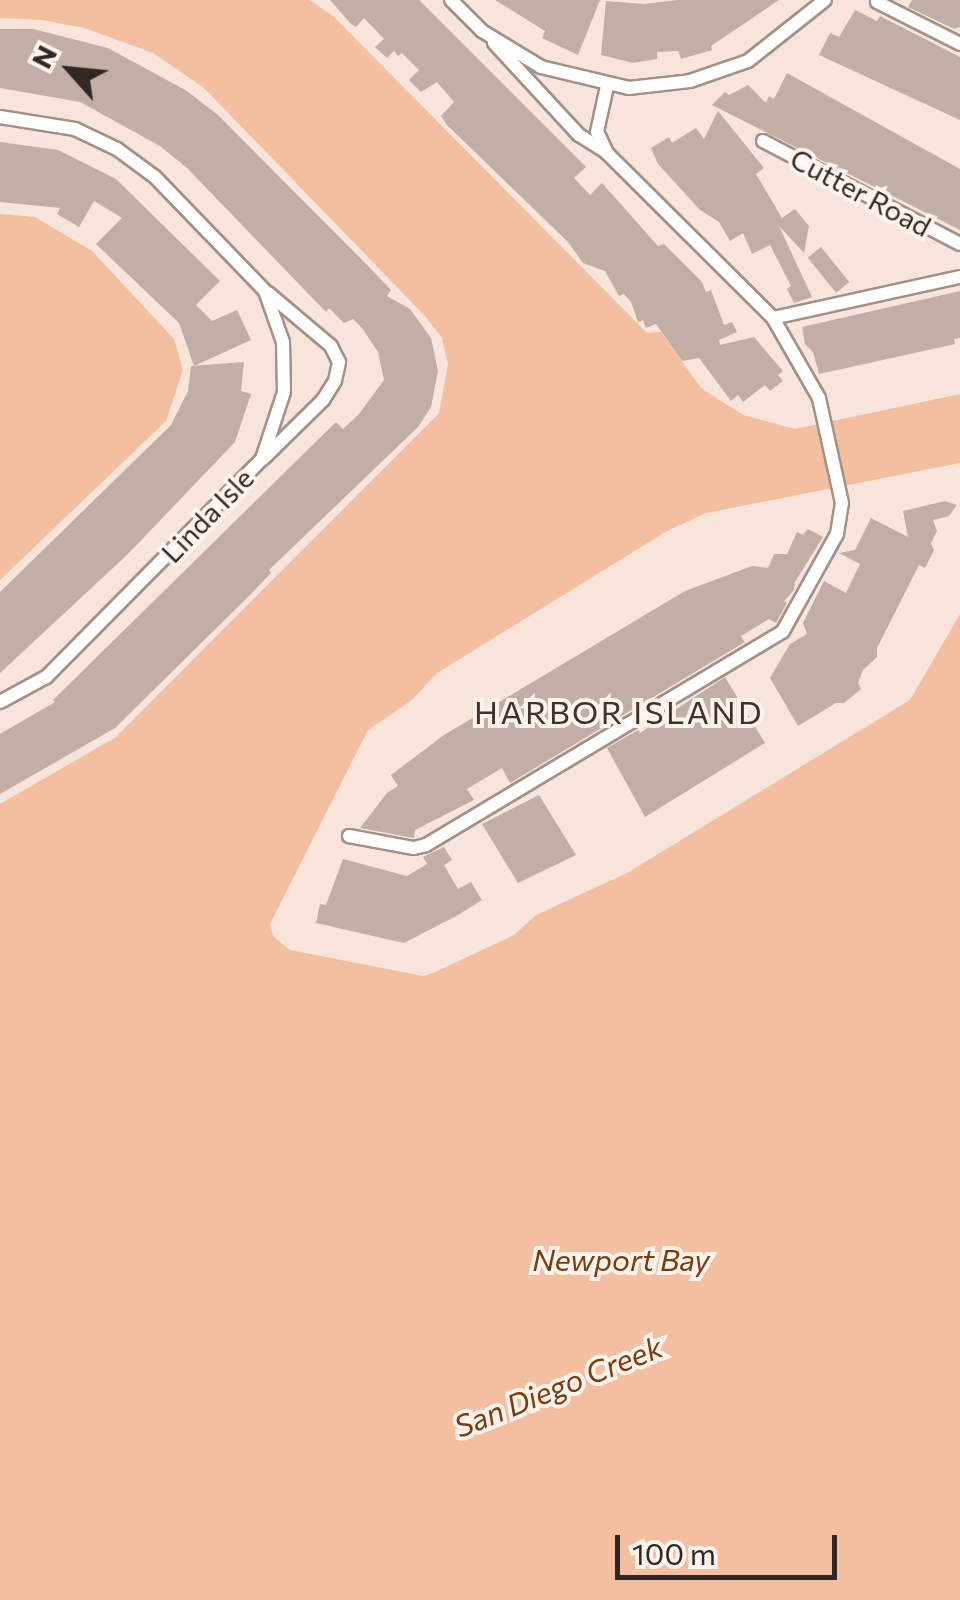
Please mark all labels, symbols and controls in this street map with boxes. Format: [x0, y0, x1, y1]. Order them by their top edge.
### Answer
north arrow [20, 20, 120, 120]
text: N [23, 39, 63, 73]
street label: Cutter Road [785, 141, 937, 243]
street label: Linda Isle [154, 461, 260, 569]
district label: HARBOR ISLAND [474, 692, 764, 730]
water label: Newport Bay [532, 1241, 710, 1277]
water label: San Diego Creek [449, 1328, 667, 1444]
scale bar [620, 1515, 842, 1577]
text: 100 m [632, 1534, 716, 1571]

